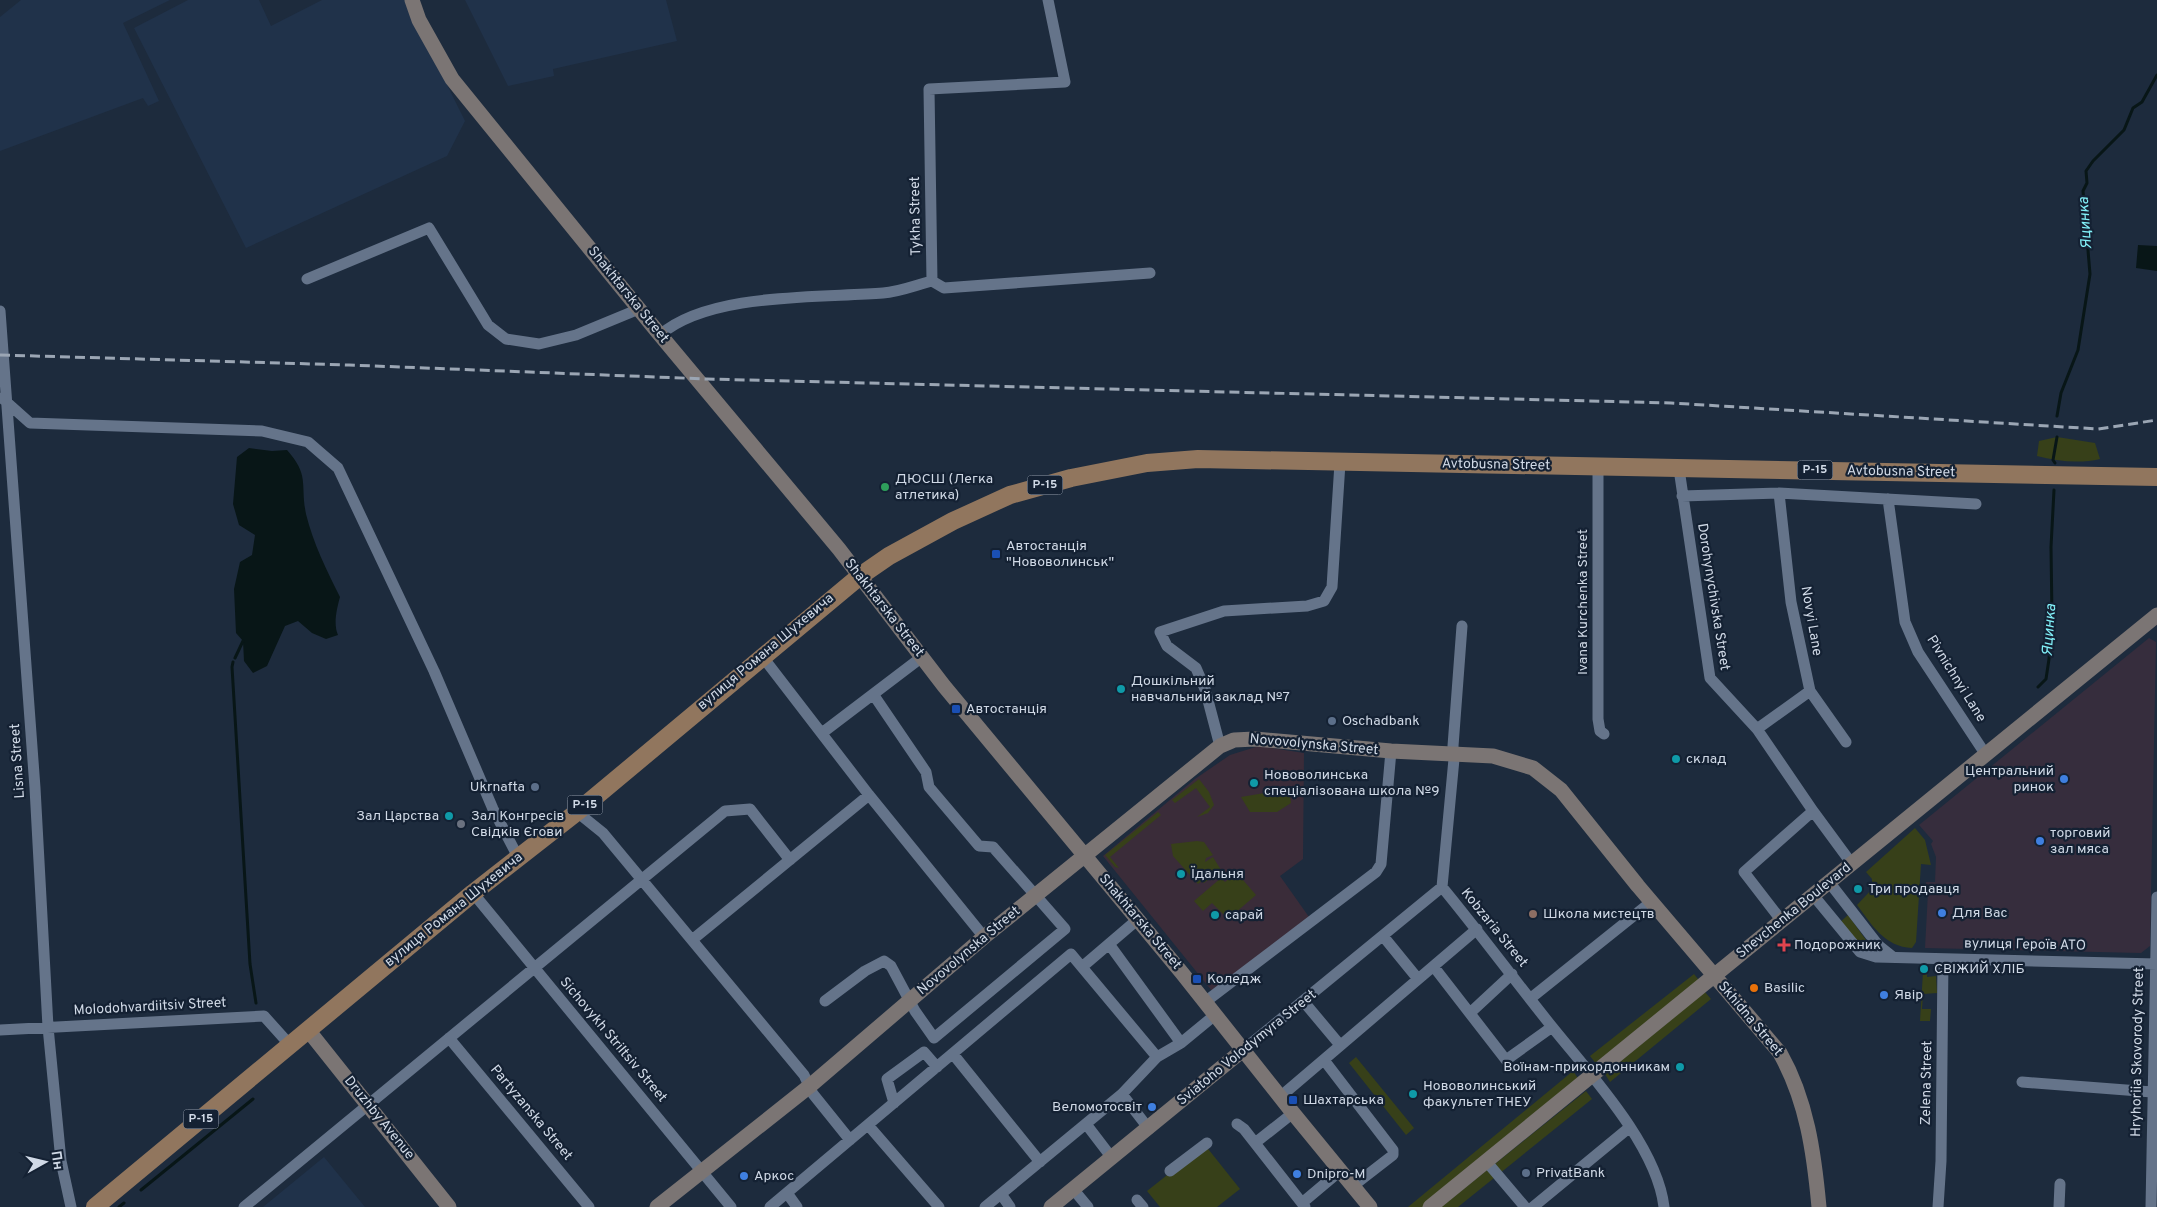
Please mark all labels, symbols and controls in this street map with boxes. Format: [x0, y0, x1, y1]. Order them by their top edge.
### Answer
street label: Tykha Street [907, 176, 925, 256]
water label: Яцинка [2075, 196, 2097, 250]
street label: Shakhtarska Street [584, 243, 672, 347]
street label: Avtobusna Street [1442, 456, 1550, 474]
road number: Р-15 [1798, 460, 1832, 480]
street label: Avtobusna Street [1847, 463, 1955, 481]
place label: ДЮСШ (Легка атлетика) [895, 471, 993, 504]
road number: Р-15 [1028, 476, 1062, 494]
marker: ДЮСШ (Легка атлетика) [879, 481, 891, 493]
street label: Dorohynychivska Street [1693, 522, 1733, 672]
street label: Ivana Kurchenka Street [1575, 529, 1592, 675]
place label: Автостанція "Нововолинськ" [1006, 538, 1114, 571]
marker: Автостанція "Нововолинськ" [990, 548, 1002, 560]
street label: Shakhtarska Street [840, 556, 928, 660]
street label: Novyi Lane [1797, 585, 1825, 657]
street label: вулиця Романа Шухевича [694, 590, 838, 714]
water label: Яцинка [2039, 603, 2061, 657]
street label: Pivnichnyi Lane [1922, 632, 1990, 726]
place label: Дошкільний навчальний заклад №7 [1131, 673, 1290, 706]
marker: Дошкільний навчальний заклад №7 [1115, 683, 1127, 695]
place label: Автостанція [966, 701, 1047, 718]
marker: Автостанція [950, 703, 962, 715]
place label: Oschadbank [1342, 713, 1420, 730]
marker: Oschadbank [1326, 715, 1338, 727]
street label: Lisna Street [7, 723, 29, 799]
street label: Novovolynska Street [1249, 731, 1379, 759]
place label: склад [1686, 751, 1727, 768]
marker: склад [1670, 753, 1682, 765]
place label: Центральний ринок [1965, 763, 2054, 796]
place label: Нововолинська спеціалізована школа №9 [1264, 767, 1440, 800]
marker: Центральний ринок [2058, 773, 2070, 785]
marker: Нововолинська спеціалізована школа №9 [1248, 777, 1260, 789]
place label: Ukrnafta [470, 779, 525, 796]
marker: Ukrnafta [529, 781, 541, 793]
road number: Р-15 [568, 796, 602, 814]
place label: Зал Царства [356, 808, 439, 825]
place label: Зал Конгресів Свідків Єгови [471, 808, 564, 841]
marker: Зал Царства [443, 810, 455, 822]
marker: Зал Конгресів Свідків Єгови [455, 818, 467, 830]
place label: торговий зал мяса [2050, 825, 2110, 858]
marker: торговий зал мяса [2034, 835, 2046, 847]
street label: вулиця Романа Шухевича [382, 849, 526, 971]
street label: Shevchenka Boulevard [1733, 860, 1855, 962]
place label: Їдальня [1191, 865, 1244, 883]
marker: Їдальня [1175, 868, 1187, 880]
street label: Shakhtarska Street [1095, 871, 1185, 973]
place label: Три продавця [1868, 881, 1960, 898]
marker: Три продавця [1852, 883, 1864, 895]
street label: Kobzaria Street [1457, 885, 1531, 971]
street label: Novovolynska Street [914, 903, 1024, 999]
place label: Для Вас [1952, 905, 2008, 922]
place label: Школа мистецтв [1543, 906, 1655, 923]
place label: сарай [1225, 907, 1263, 924]
marker: Для Вас [1936, 907, 1948, 919]
marker: Школа мистецтв [1527, 908, 1539, 920]
marker: сарай [1209, 909, 1221, 921]
street label: вулиця Героїв АТО [1964, 935, 2086, 955]
place label: Подорожник [1794, 937, 1881, 954]
marker: Подорожник [1778, 939, 1790, 951]
place label: СВІЖИЙ ХЛІБ [1934, 960, 2025, 978]
marker: СВІЖИЙ ХЛІБ [1918, 963, 1930, 975]
street label: Hryhoriia Skovorody Street [2128, 967, 2148, 1137]
place label: Коледж [1207, 971, 1261, 988]
marker: Коледж [1191, 973, 1203, 985]
street label: Sichovykh Striltsiv Street [556, 974, 670, 1106]
street label: Skhidna Street [1714, 978, 1786, 1060]
place label: Basilic [1764, 980, 1805, 997]
marker: Basilic [1748, 982, 1760, 994]
street label: Sviatoho Volodymyra Street [1174, 987, 1320, 1109]
place label: Явір [1894, 987, 1923, 1004]
marker: Явір [1878, 989, 1890, 1001]
street label: Molodohvardiitsiv Street [73, 995, 227, 1019]
street label: Zelena Street [1918, 1040, 1936, 1126]
place label: Воїнам-прикордонникам [1503, 1059, 1670, 1076]
marker: Воїнам-прикордонникам [1674, 1061, 1686, 1073]
street label: Partyzanska Street [486, 1062, 576, 1164]
street label: Druzhby Avenue [340, 1073, 418, 1163]
place label: Нововолинський факультет ТНЕУ [1423, 1078, 1536, 1111]
marker: Нововолинський факультет ТНЕУ [1407, 1088, 1419, 1100]
place label: Шахтарська [1303, 1092, 1384, 1109]
marker: Шахтарська [1287, 1094, 1299, 1106]
place label: Веломотосвіт [1052, 1099, 1142, 1116]
marker: Веломотосвіт [1146, 1101, 1158, 1113]
road number: Р-15 [184, 1110, 218, 1128]
north arrow [20, 1137, 70, 1187]
text: Пн [47, 1150, 66, 1171]
place label: PrivatBank [1536, 1165, 1605, 1182]
place label: Dnipro-M [1307, 1166, 1366, 1183]
marker: PrivatBank [1520, 1167, 1532, 1179]
place label: Аркос [754, 1168, 794, 1185]
marker: Dnipro-M [1291, 1168, 1303, 1180]
marker: Аркос [738, 1170, 750, 1182]

